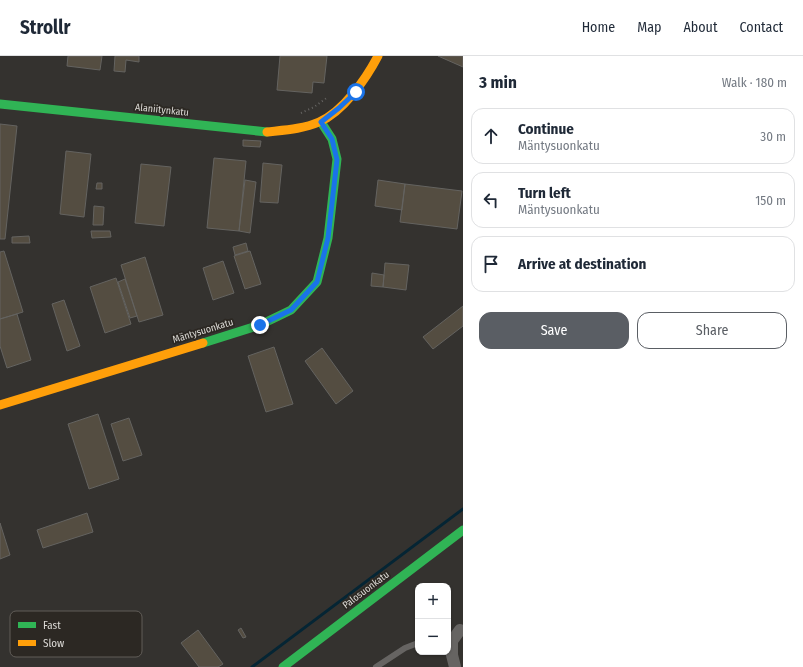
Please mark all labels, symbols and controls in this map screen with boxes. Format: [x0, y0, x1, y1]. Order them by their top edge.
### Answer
text: Strollr [20, 16, 70, 39]
text: Home [582, 19, 615, 36]
text: Map [637, 19, 661, 36]
text: About [683, 19, 718, 36]
text: Contact [740, 19, 783, 36]
text: 3 min [479, 72, 517, 93]
text: Walk · 180 m [722, 75, 787, 90]
route start [347, 83, 365, 101]
street label: Alaniitynkatu [135, 101, 189, 119]
text: Continue [518, 120, 574, 138]
icon: ahead [480, 125, 502, 147]
text: 30 m [760, 129, 786, 144]
text: Mäntysuonkatu [518, 138, 600, 153]
text: Turn left [518, 184, 571, 202]
icon: left [480, 189, 502, 211]
text: 150 m [755, 193, 786, 208]
text: Mäntysuonkatu [518, 202, 600, 217]
icon: arrive [480, 253, 502, 275]
text: Arrive at destination [518, 255, 646, 273]
button: Save [479, 312, 629, 349]
button: Share [637, 312, 787, 349]
street label: Mäntysuonkatu [171, 316, 235, 346]
route end [251, 316, 269, 334]
street label: Palosuonkatu [340, 569, 392, 611]
map controls [415, 583, 451, 655]
button: + [415, 583, 451, 619]
legend [10, 611, 142, 657]
text: Fast [43, 619, 61, 632]
button: − [415, 619, 451, 655]
text: Slow [43, 637, 64, 650]

